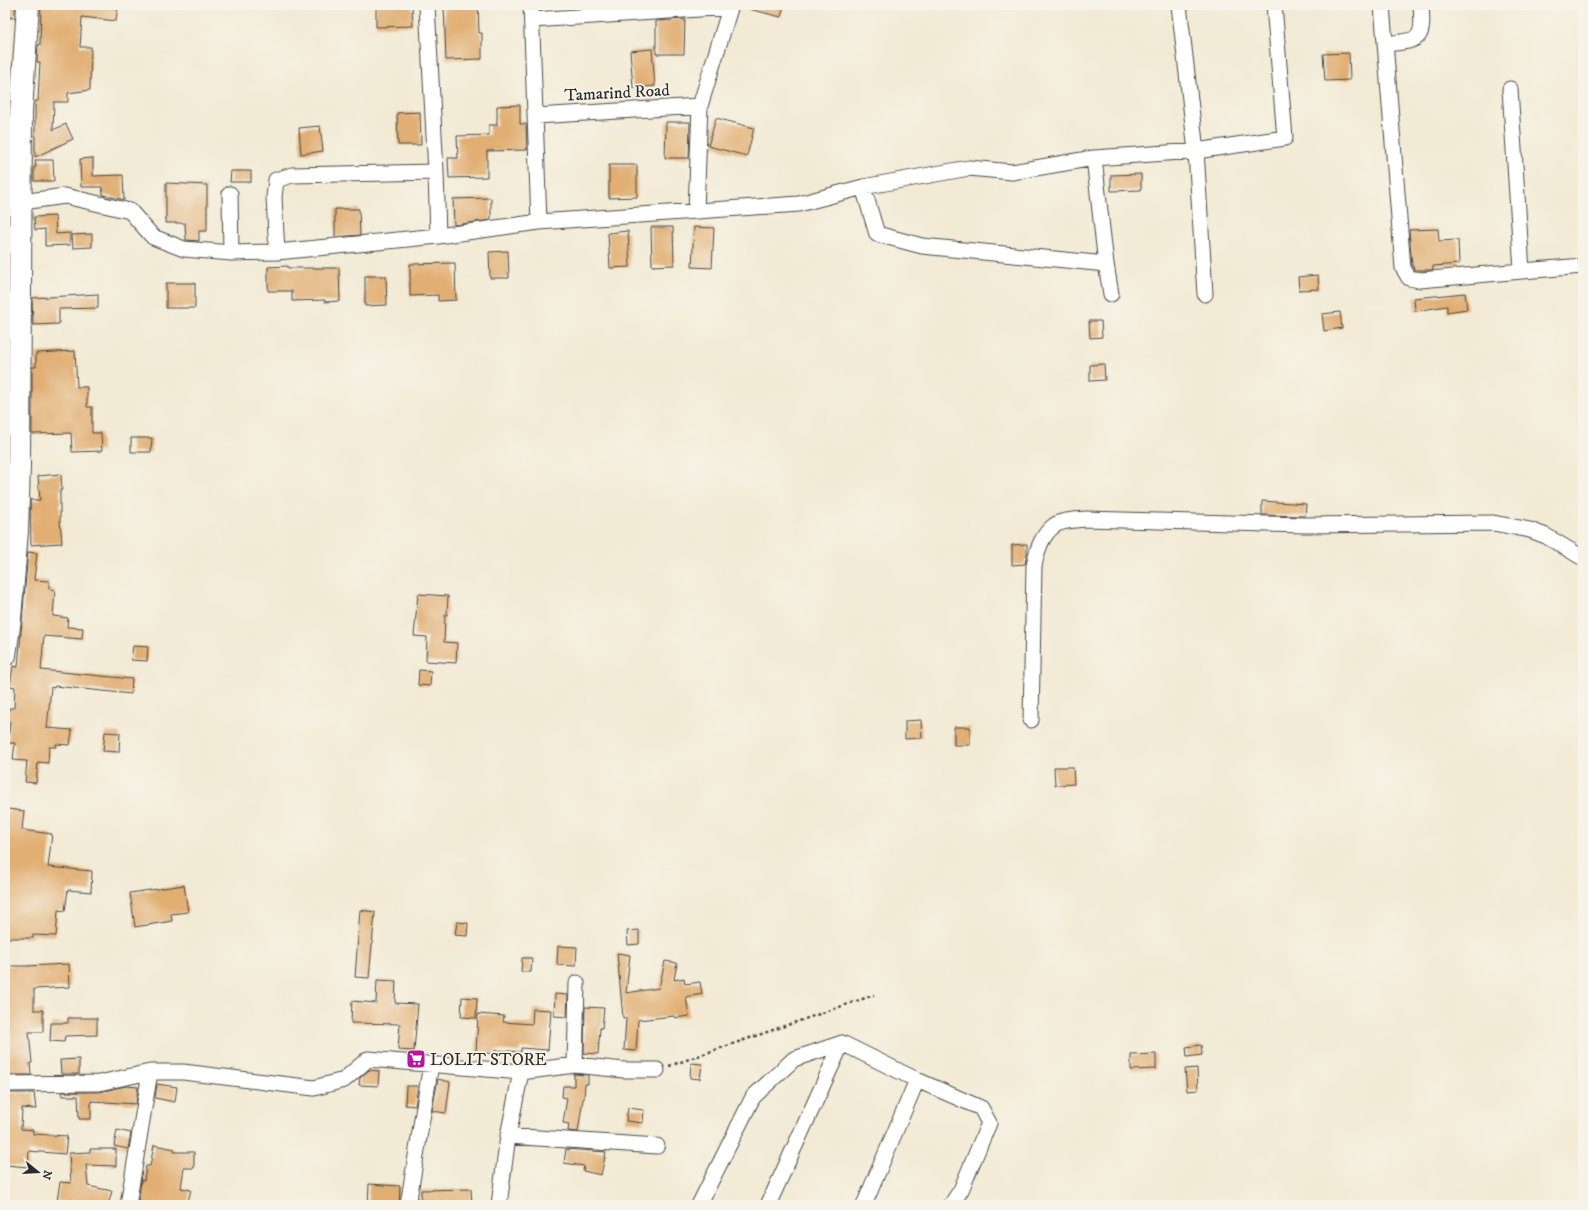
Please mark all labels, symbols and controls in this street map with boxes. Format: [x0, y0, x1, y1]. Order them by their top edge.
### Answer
street label: Tamarind Road [564, 79, 671, 107]
supermarket icon: LOLIT STORE [405, 1048, 427, 1070]
place label: LOLIT STORE [430, 1049, 547, 1071]
north arrow [18, 1152, 58, 1192]
text: N [39, 1168, 55, 1181]

